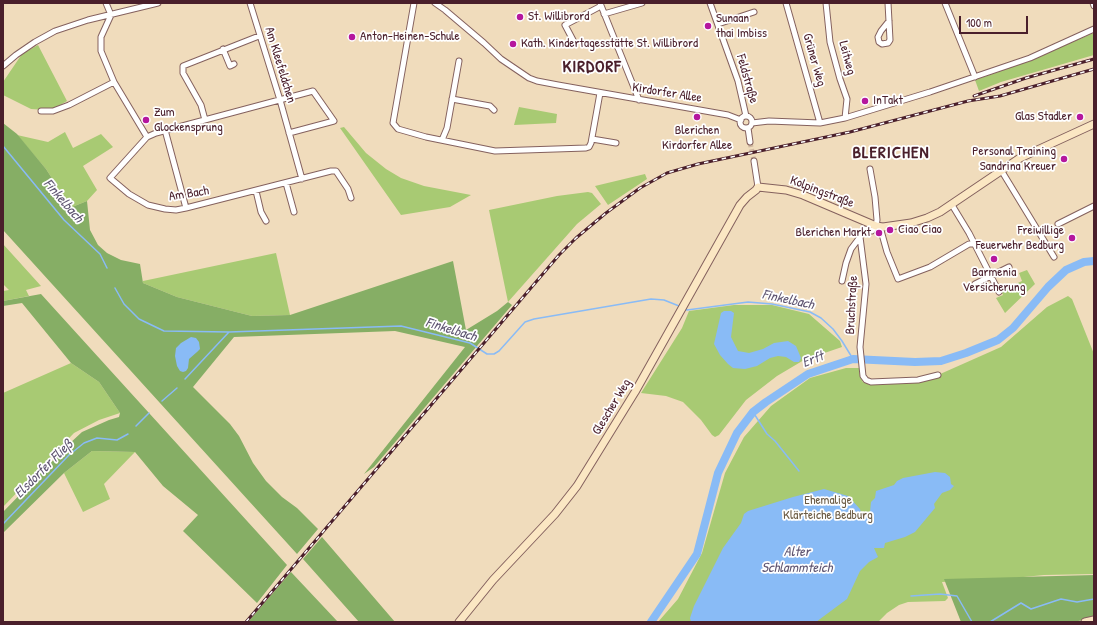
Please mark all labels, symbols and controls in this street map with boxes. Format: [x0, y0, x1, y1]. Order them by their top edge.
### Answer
scale bar [961, 8, 1030, 34]
place label: St. Willibrord [528, 9, 589, 25]
place label: Sunaan thai Imbiss [716, 11, 767, 42]
marker: St. Willibrord [515, 12, 525, 22]
text: 100 m [966, 14, 992, 31]
marker: Sunaan thai Imbiss [703, 21, 713, 31]
street label: Am Kleefeldchen [261, 25, 299, 105]
place label: Anton-Heinen-Schule [360, 29, 460, 45]
marker: Anton-Heinen-Schule [347, 32, 357, 42]
street label: Grüner Weg [799, 32, 829, 88]
place label: Kath. Kindertagesstätte St. Willibrord [521, 36, 698, 52]
marker: Kath. Kindertagesstätte St. Willibrord [508, 39, 518, 49]
street label: Leitweg [835, 39, 859, 77]
street label: Feldstraße [733, 53, 761, 105]
district label: KIRDORF [562, 57, 622, 77]
street label: Kirdorfer Allee [631, 80, 703, 106]
place label: InTakt [873, 93, 903, 109]
marker: InTakt [860, 96, 870, 106]
place label: Zum Glockensprung [154, 105, 223, 136]
place label: Glas Stadler [1015, 109, 1072, 125]
marker: Blerichen Kirdorfer Allee [692, 112, 702, 122]
marker: Glas Stadler [1075, 112, 1085, 122]
marker: Zum Glockensprung [141, 115, 151, 125]
place label: Blerichen Kirdorfer Allee [662, 123, 732, 154]
district label: BLERICHEN [853, 143, 929, 163]
place label: Personal Training Sandrina Kreuer [972, 144, 1056, 175]
marker: Personal Training Sandrina Kreuer [1059, 154, 1069, 164]
street label: Kolpingstraße [788, 173, 856, 211]
water label: Finkelbach [39, 176, 87, 226]
street label: Am Bach [168, 183, 210, 205]
place label: Ciao Ciao [898, 222, 942, 238]
place label: Freiwillige Feuerwehr Bedburg [976, 223, 1064, 254]
place label: Blerichen Markt [796, 225, 871, 241]
marker: Ciao Ciao [885, 225, 895, 235]
marker: Blerichen Markt [874, 228, 884, 238]
marker: Freiwillige Feuerwehr Bedburg [1067, 233, 1077, 243]
marker: Barmenia Versicherung [989, 254, 999, 264]
place label: Barmenia Versicherung [963, 265, 1025, 296]
street label: Bruchstraße [843, 275, 861, 335]
water label: Finkelbach [761, 286, 815, 314]
water label: Finkelbach [423, 314, 479, 346]
water label: Erft [800, 348, 826, 372]
street label: Glescher Weg [589, 376, 635, 438]
water label: Elsdorfer Fließ [11, 436, 77, 502]
park label: Ehemalige Klärteiche Bedburg [783, 493, 873, 524]
water label: Alter Schlammteich [762, 544, 832, 576]

